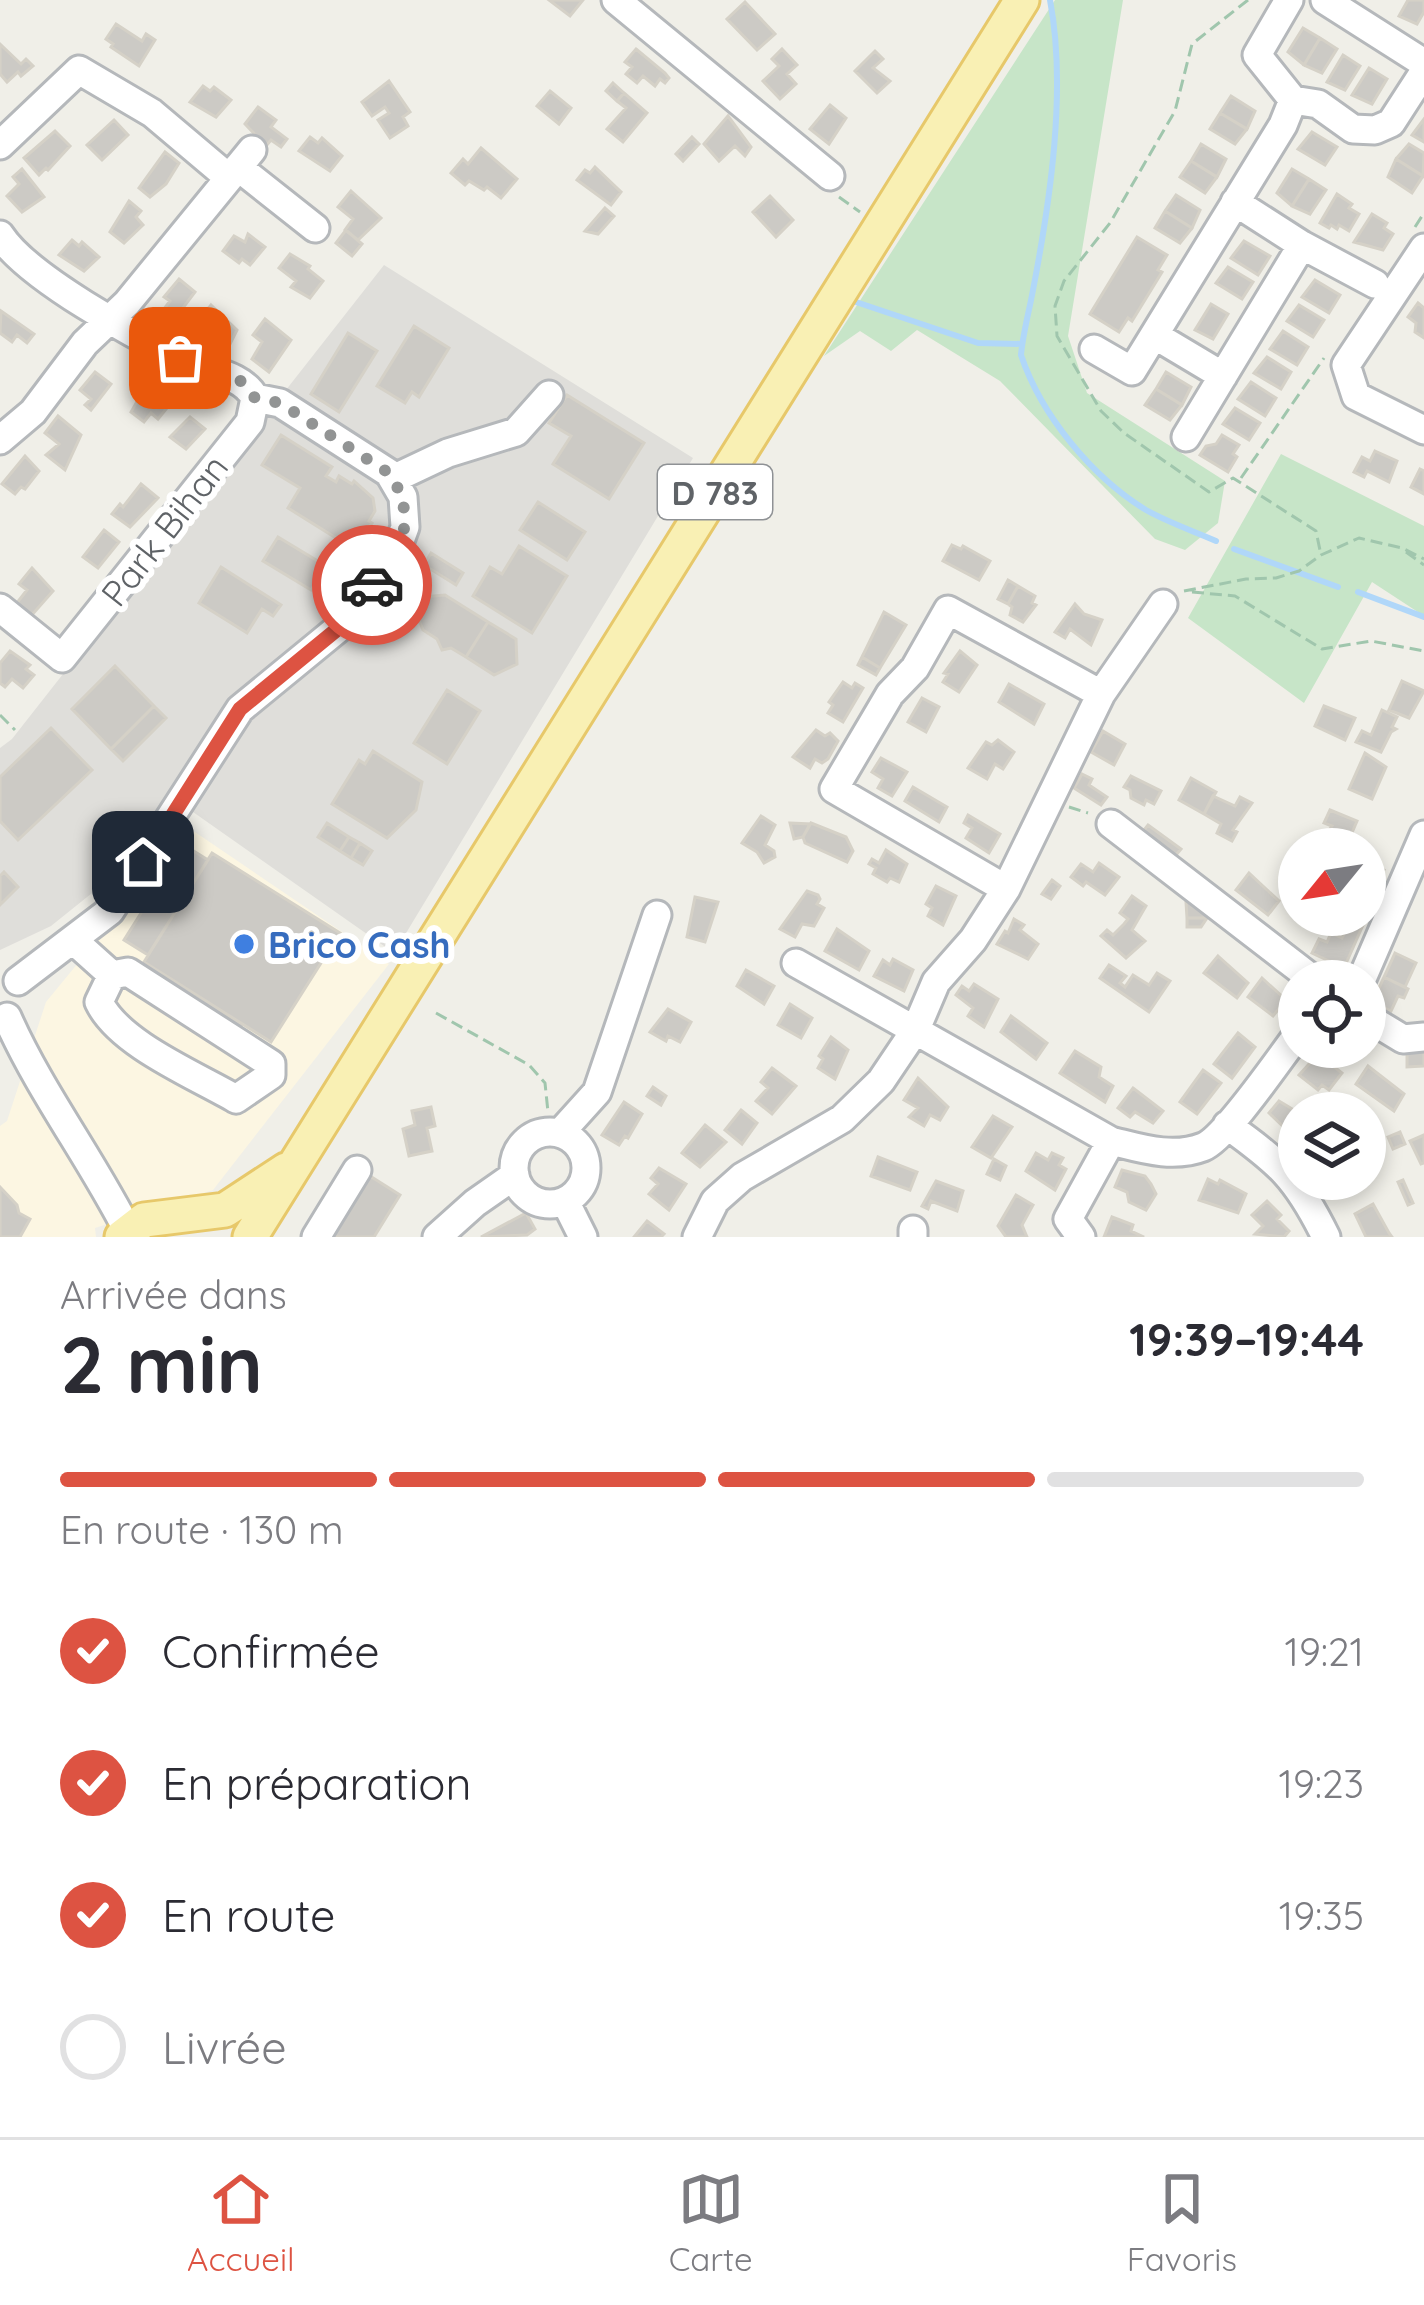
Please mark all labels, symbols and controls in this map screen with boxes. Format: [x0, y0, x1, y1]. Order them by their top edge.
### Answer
pin [129, 307, 231, 409]
icon: bag [147, 325, 213, 391]
street label: Park Bihan [91, 445, 237, 615]
road number: D 783 [658, 465, 772, 519]
courier [312, 525, 432, 645]
icon: car [339, 552, 405, 618]
pin [92, 811, 194, 913]
north arrow [1278, 828, 1386, 936]
map controls [1278, 828, 1386, 1200]
icon: home [110, 829, 176, 895]
place label: Brico Cash [268, 922, 451, 967]
marker: Brico Cash [231, 931, 257, 957]
button: locate [1278, 960, 1386, 1068]
button: layers [1278, 1092, 1386, 1200]
text: Arrivée dans [60, 1270, 287, 1319]
text: 19:39–19:44 [1129, 1311, 1364, 1367]
text: 2 min [60, 1315, 263, 1413]
text: En route · 130 m [60, 1505, 344, 1554]
icon: check [60, 1618, 126, 1684]
text: Confirmée [162, 1623, 380, 1679]
text: 19:21 [1284, 1627, 1364, 1676]
icon: check [60, 1750, 126, 1816]
text: En préparation [162, 1755, 472, 1811]
text: 19:23 [1278, 1759, 1364, 1808]
icon: check [60, 1882, 126, 1948]
text: En route [162, 1887, 335, 1943]
text: 19:35 [1279, 1891, 1364, 1940]
text: Livrée [162, 2019, 287, 2075]
tab: Accueil [187, 2166, 295, 2279]
tab: Carte [669, 2166, 753, 2279]
tab: Favoris [1127, 2166, 1237, 2279]

